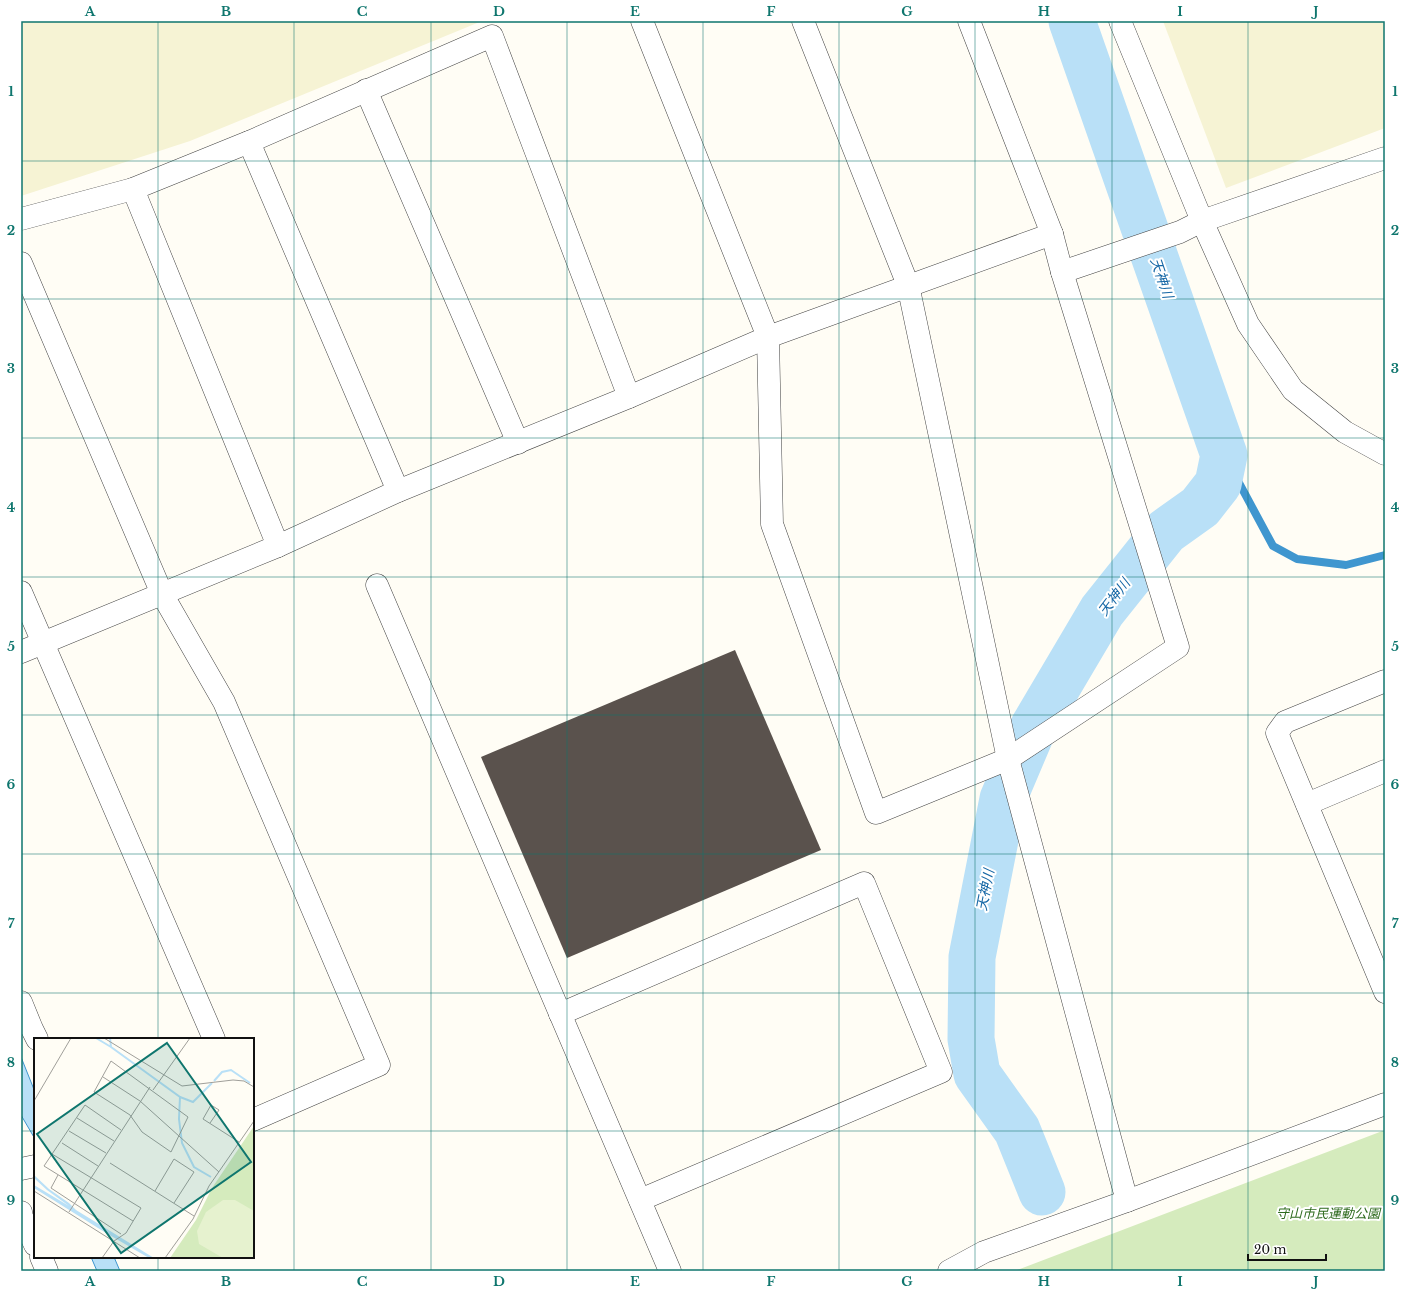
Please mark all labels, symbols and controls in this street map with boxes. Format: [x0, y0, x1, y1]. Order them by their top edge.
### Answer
text: A [84, 3, 96, 20]
text: B [221, 3, 231, 20]
text: C [357, 3, 368, 20]
text: D [493, 3, 505, 20]
text: E [630, 3, 640, 20]
text: F [767, 3, 776, 20]
text: G [901, 3, 913, 20]
text: H [1038, 3, 1050, 20]
text: I [1177, 3, 1183, 20]
text: J [1310, 3, 1319, 20]
text: 1 [8, 83, 14, 100]
text: 1 [1392, 83, 1398, 100]
text: 2 [7, 222, 15, 239]
text: 2 [1391, 222, 1399, 239]
water label: 天神川 [1147, 255, 1178, 303]
text: 3 [7, 360, 15, 377]
text: 3 [1391, 360, 1399, 377]
text: 4 [7, 499, 16, 516]
text: 4 [1391, 499, 1400, 516]
water label: 天神川 [1094, 573, 1135, 619]
text: 5 [7, 638, 15, 655]
text: 5 [1391, 638, 1399, 655]
text: 6 [7, 776, 16, 793]
text: 6 [1391, 776, 1400, 793]
water label: 天神川 [972, 866, 998, 912]
text: 7 [8, 915, 15, 932]
text: 7 [1392, 915, 1399, 932]
inset map [34, 1038, 254, 1258]
text: 8 [7, 1054, 15, 1071]
text: 8 [1391, 1054, 1399, 1071]
text: 9 [7, 1192, 16, 1209]
text: 9 [1391, 1192, 1400, 1209]
park label: 守山市民運動公園 [1276, 1205, 1382, 1222]
scale bar [1248, 1236, 1326, 1262]
text: 20 m [1254, 1242, 1286, 1257]
text: A [84, 1273, 96, 1290]
text: B [221, 1273, 231, 1290]
text: C [357, 1273, 368, 1290]
text: D [493, 1273, 505, 1290]
text: E [630, 1273, 640, 1290]
text: F [767, 1273, 776, 1290]
text: G [901, 1273, 913, 1290]
text: H [1038, 1273, 1050, 1290]
text: I [1177, 1273, 1183, 1290]
text: J [1310, 1273, 1319, 1290]

